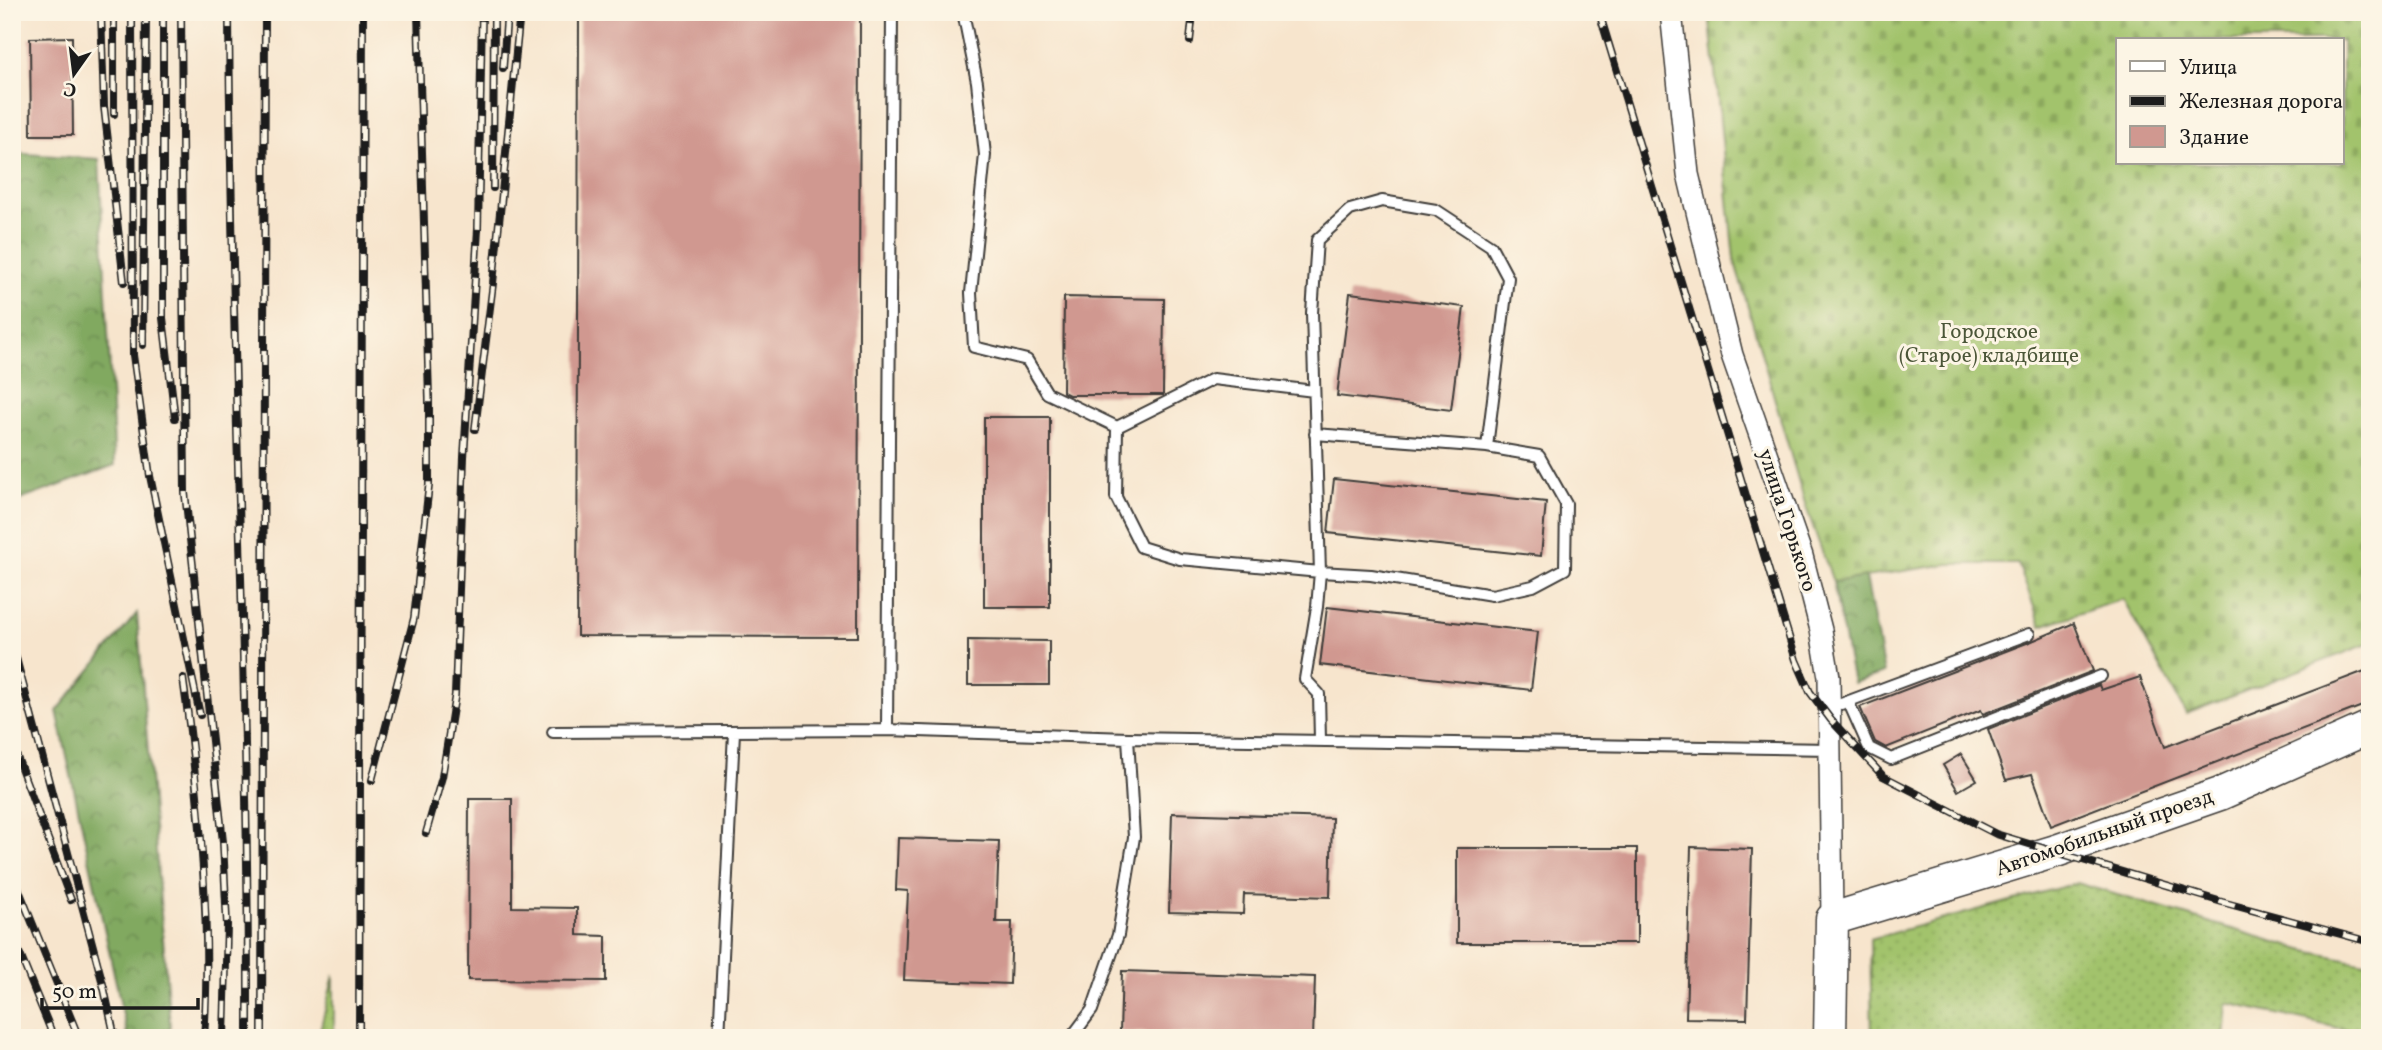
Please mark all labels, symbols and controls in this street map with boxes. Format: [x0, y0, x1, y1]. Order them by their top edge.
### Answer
north arrow [38, 38, 108, 108]
legend [2116, 38, 2344, 164]
text: Улица [2179, 54, 2237, 83]
text: С [61, 74, 79, 103]
text: Железная дорога [2179, 88, 2343, 117]
text: Здание [2179, 124, 2249, 153]
park label: Городское (Старое) кладбище [1899, 318, 2079, 371]
street label: улица Горького [1750, 445, 1823, 596]
street label: Автомобильный проезд [1992, 783, 2217, 884]
scale bar [42, 966, 198, 1010]
text: 50 m [52, 978, 97, 1007]

